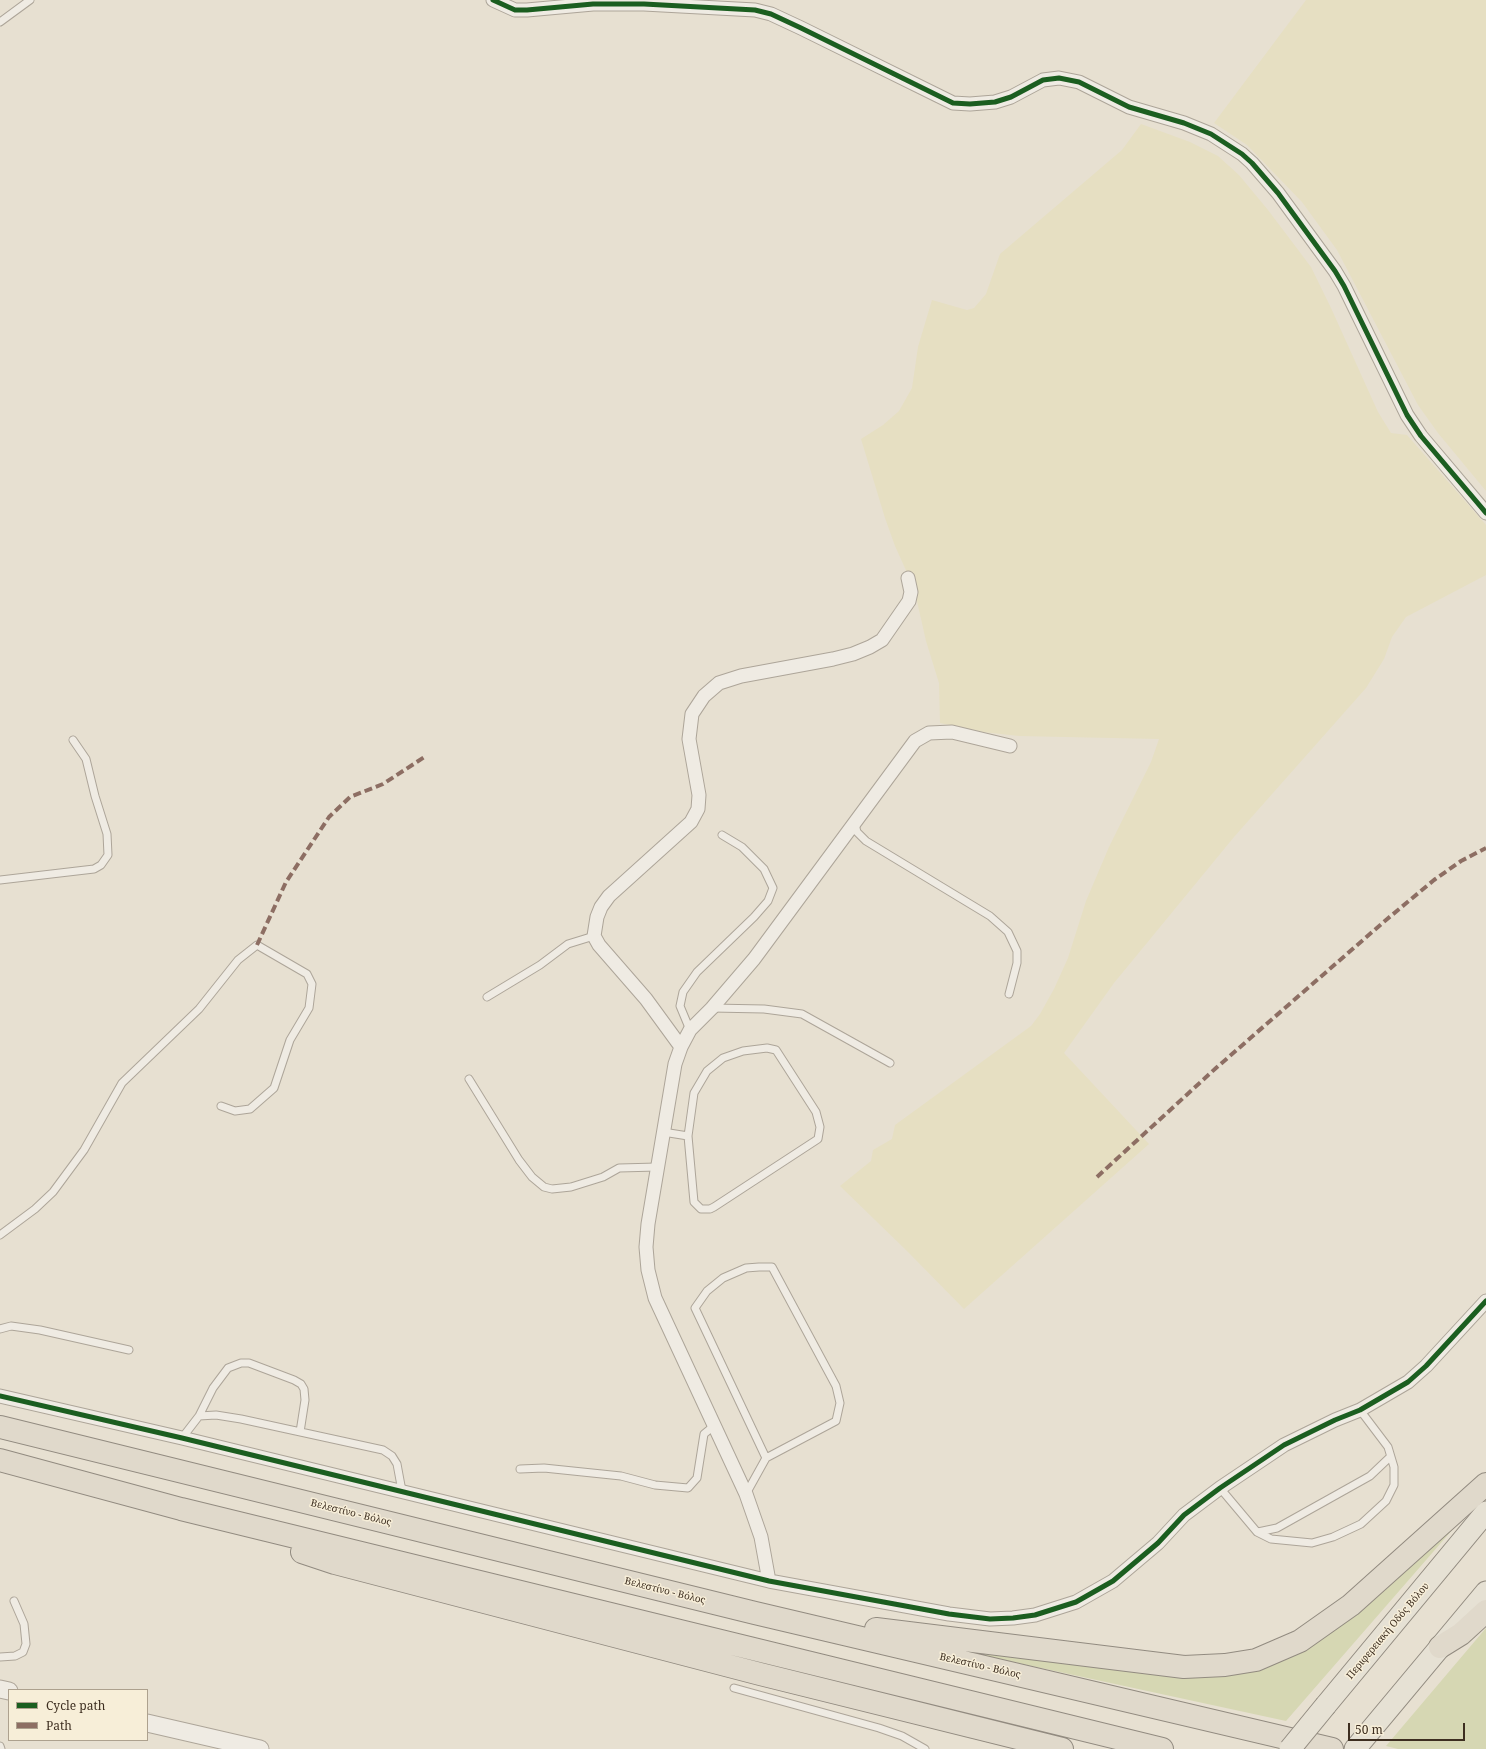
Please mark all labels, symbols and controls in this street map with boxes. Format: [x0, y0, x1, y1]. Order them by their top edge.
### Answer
street label: Βελεστίνο - Βόλος [309, 1497, 393, 1529]
street label: Βελεστίνο - Βόλος [623, 1575, 707, 1607]
street label: Περιφερειακή Οδός Βόλου [1344, 1580, 1432, 1682]
street label: Βελεστίνο - Βόλος [938, 1651, 1022, 1681]
legend [8, 1689, 148, 1741]
text: Cycle path [46, 1697, 105, 1714]
scale bar [1350, 1715, 1467, 1741]
text: Path [46, 1717, 72, 1734]
text: 50 m [1355, 1721, 1383, 1738]

